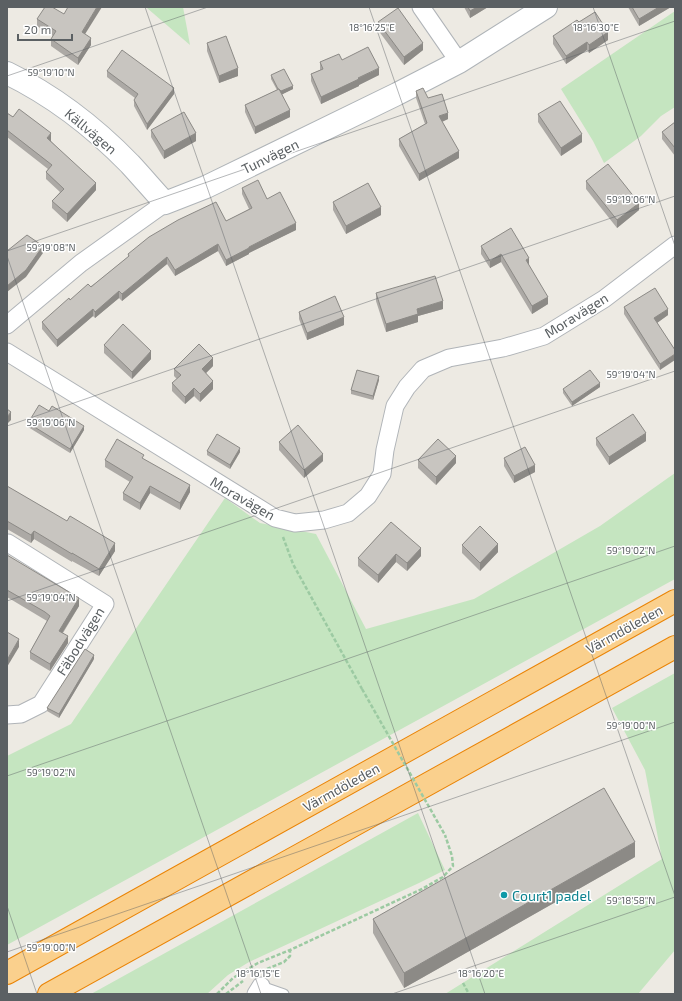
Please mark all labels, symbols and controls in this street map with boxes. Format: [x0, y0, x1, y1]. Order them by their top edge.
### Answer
scale bar [18, 16, 72, 42]
text: 18°16'25"E [349, 21, 395, 33]
text: 18°16'30"E [573, 21, 619, 33]
text: 20 m [24, 22, 51, 36]
text: 59°19'10"N [27, 66, 75, 78]
street label: Källvägen [62, 104, 120, 158]
street label: Tunvägen [239, 135, 301, 177]
text: 59°19'06"N [607, 193, 655, 205]
text: 59°19'08"N [26, 241, 76, 253]
street label: Moravägen [541, 289, 611, 341]
text: 59°19'04"N [606, 368, 656, 380]
text: 59°19'06"N [27, 416, 75, 428]
street label: Moravägen [208, 473, 278, 523]
text: 59°19'02"N [607, 544, 655, 556]
text: 59°19'04"N [26, 591, 76, 603]
street label: Värmdöleden [583, 601, 665, 657]
street label: Fäbodvägen [52, 604, 108, 678]
text: 59°19'00"N [606, 719, 656, 731]
street label: Värmdöleden [300, 759, 382, 815]
text: 59°19'02"N [27, 766, 75, 778]
place label: Court1 padel [512, 887, 592, 904]
marker: Court1 padel [499, 890, 509, 900]
text: 59°18'58"N [607, 894, 655, 906]
text: 59°19'00"N [26, 941, 76, 953]
text: 18°16'15"E [236, 967, 280, 979]
text: 18°16'20"E [458, 967, 505, 979]

